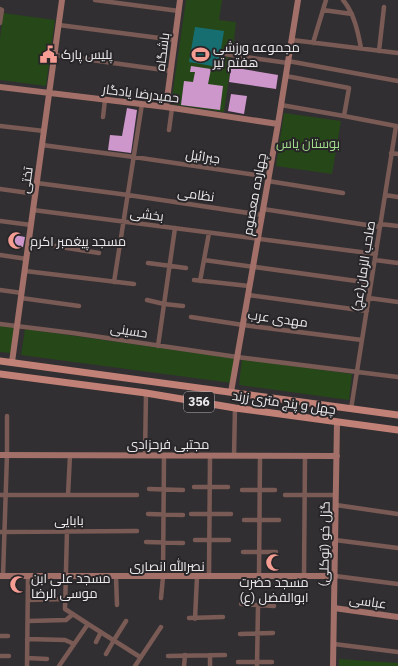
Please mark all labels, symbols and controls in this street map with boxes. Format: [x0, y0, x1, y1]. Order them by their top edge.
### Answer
street label: باشگاه [152, 32, 173, 72]
place label: مجموعه ورزشی هفتم تیر [212, 39, 300, 72]
public building icon: پلیس پارک [38, 44, 58, 64]
sports icon: مجموعه ورزشی هفتم تیر [190, 44, 210, 64]
place label: پلیس پارک [61, 46, 113, 64]
street label: حمیدرضا یادگار [101, 80, 180, 107]
park label: بوستان یاس [276, 135, 340, 152]
street label: جبرائیل [184, 145, 221, 168]
street label: چهارده معصوم [239, 152, 271, 237]
street label: تختی [16, 165, 37, 194]
street label: نظامی [176, 184, 215, 205]
street label: بخشی [129, 204, 165, 225]
street label: صاحب الزمان(عج) [348, 219, 379, 313]
mosque icon: مسجد پیغمبر اکرم [7, 231, 27, 251]
place label: مسجد پیغمبر اکرم [30, 233, 126, 251]
street label: مهدی عرب [247, 306, 309, 331]
street label: حسینی [109, 319, 149, 342]
street label: چهل و پنج متری زرند [231, 387, 337, 419]
road number: 356 [184, 392, 214, 412]
street label: مجتبی فرحزادی [127, 436, 209, 453]
street label: گزل خو (توکلی) [315, 501, 334, 587]
street label: بابایی [54, 512, 84, 529]
mosque icon: مسجد حضرت ابوالفضل (ع) [264, 553, 284, 573]
street label: نصرالله انصاری [129, 558, 205, 575]
place label: مسجد علی ابن موسی الرضا [31, 570, 111, 602]
place label: مسجد حضرت ابوالفضل (ع) [239, 574, 309, 606]
mosque icon: مسجد علی ابن موسی الرضا [8, 575, 28, 595]
street label: عباسی [348, 590, 388, 613]

